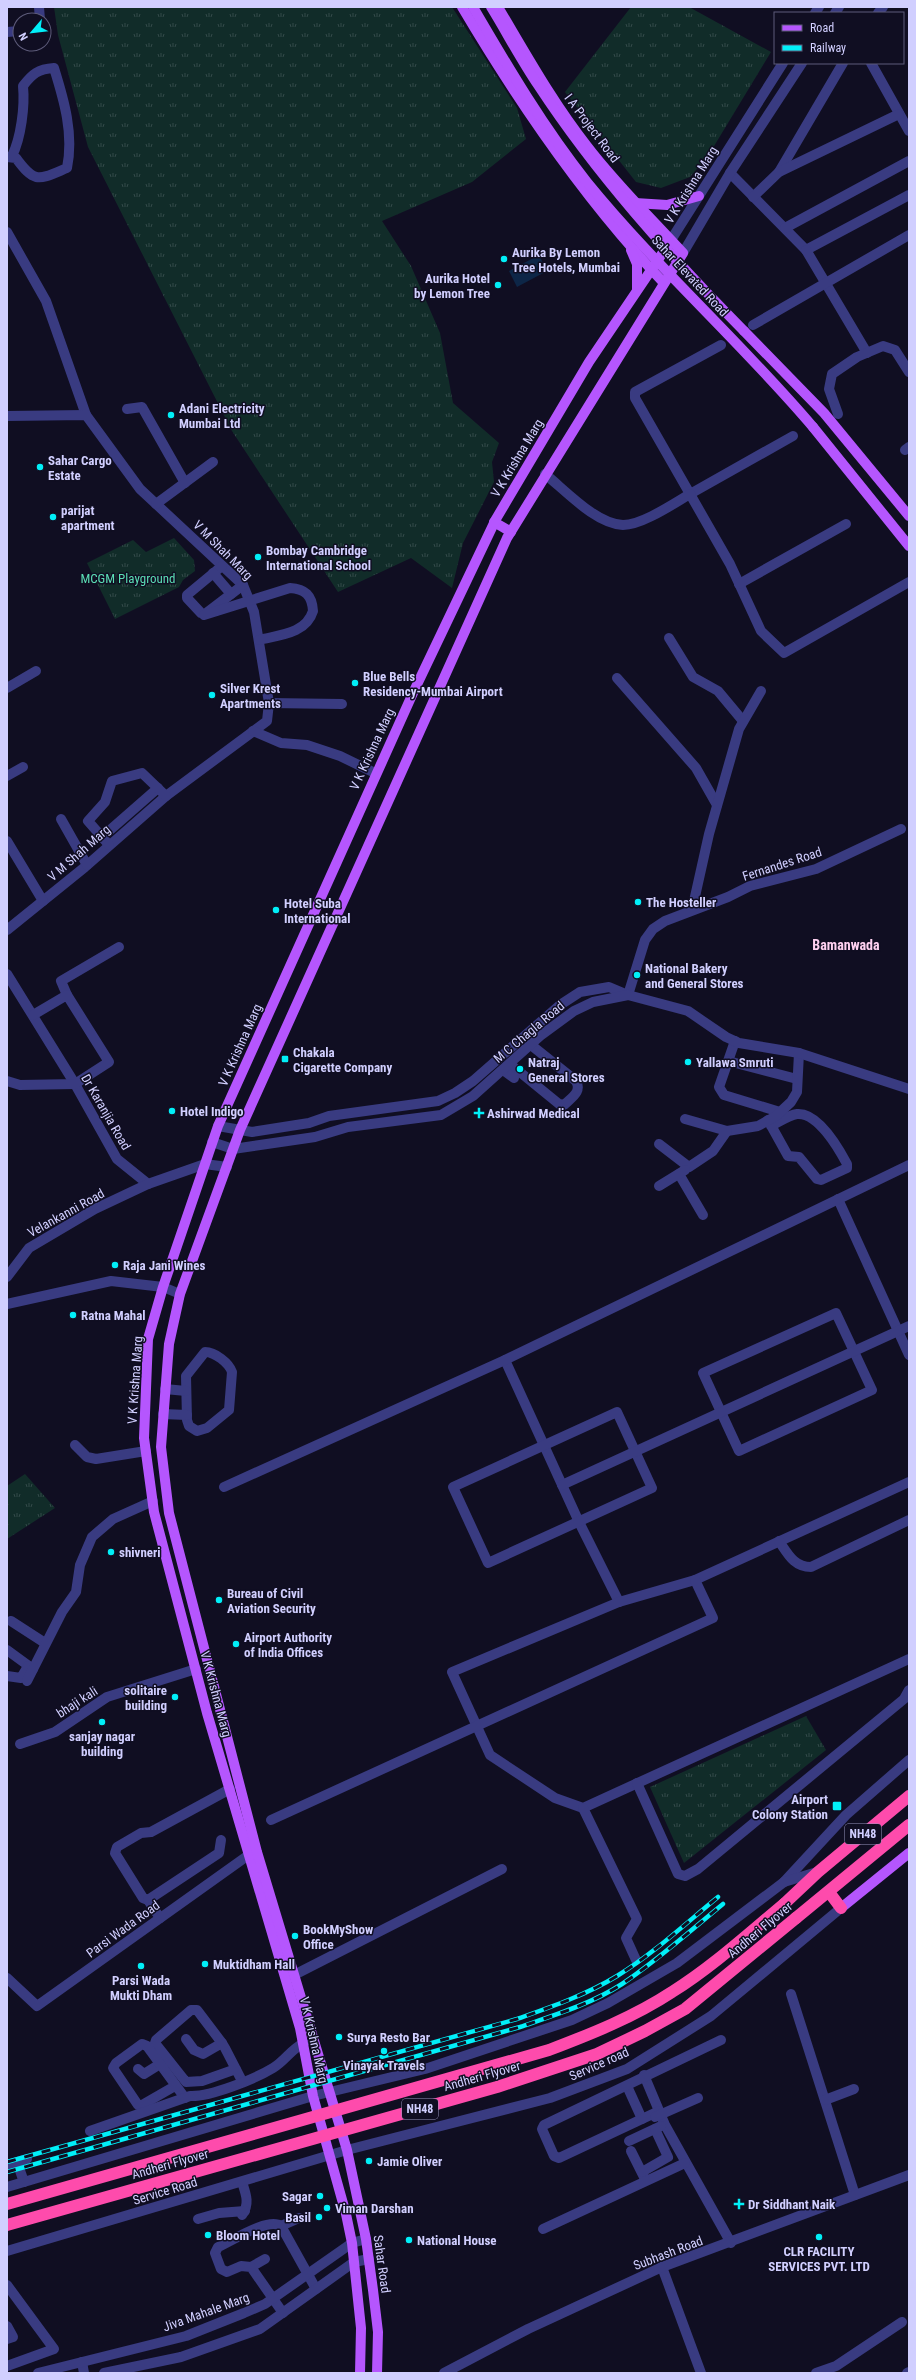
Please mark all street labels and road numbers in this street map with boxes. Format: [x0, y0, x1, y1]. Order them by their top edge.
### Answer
street label: I A Project Road [561, 91, 623, 165]
street label: V K Krishna Marg [661, 144, 721, 226]
street label: Sahar Elevated Road [649, 232, 731, 320]
street label: V K Krishna Marg [488, 416, 546, 500]
street label: V M Shah Marg [190, 517, 256, 583]
street label: V K Krishna Marg [347, 706, 397, 792]
street label: V M Shah Marg [45, 822, 113, 884]
street label: Fernandes Road [740, 844, 824, 884]
street label: M C Chagla Road [491, 998, 567, 1066]
street label: V K Krishna Marg [215, 1002, 265, 1088]
street label: Dr Karanjia Road [78, 1071, 134, 1153]
street label: Velankanni Road [25, 1186, 107, 1240]
street label: V K Krishna Marg [124, 1335, 146, 1425]
street label: V K Krishna Marg [197, 1649, 235, 1739]
street label: bhaji kali [54, 1683, 100, 1721]
road number: NH48 [845, 1824, 881, 1844]
street label: Parsi Wada Road [83, 1897, 163, 1961]
street label: Andheri Flyover [725, 1899, 795, 1961]
street label: V K Krishna Marg [297, 1995, 331, 2085]
street label: Service road [567, 2044, 631, 2084]
street label: Andheri Flyover [442, 2058, 522, 2094]
road number: NH48 [402, 2099, 438, 2119]
street label: Andheri Flyover [130, 2146, 210, 2182]
street label: Service Road [131, 2174, 199, 2208]
street label: Subhash Road [631, 2233, 705, 2273]
street label: Sahar Road [371, 2234, 393, 2294]
street label: Jiva Mahale Marg [161, 2289, 251, 2335]

